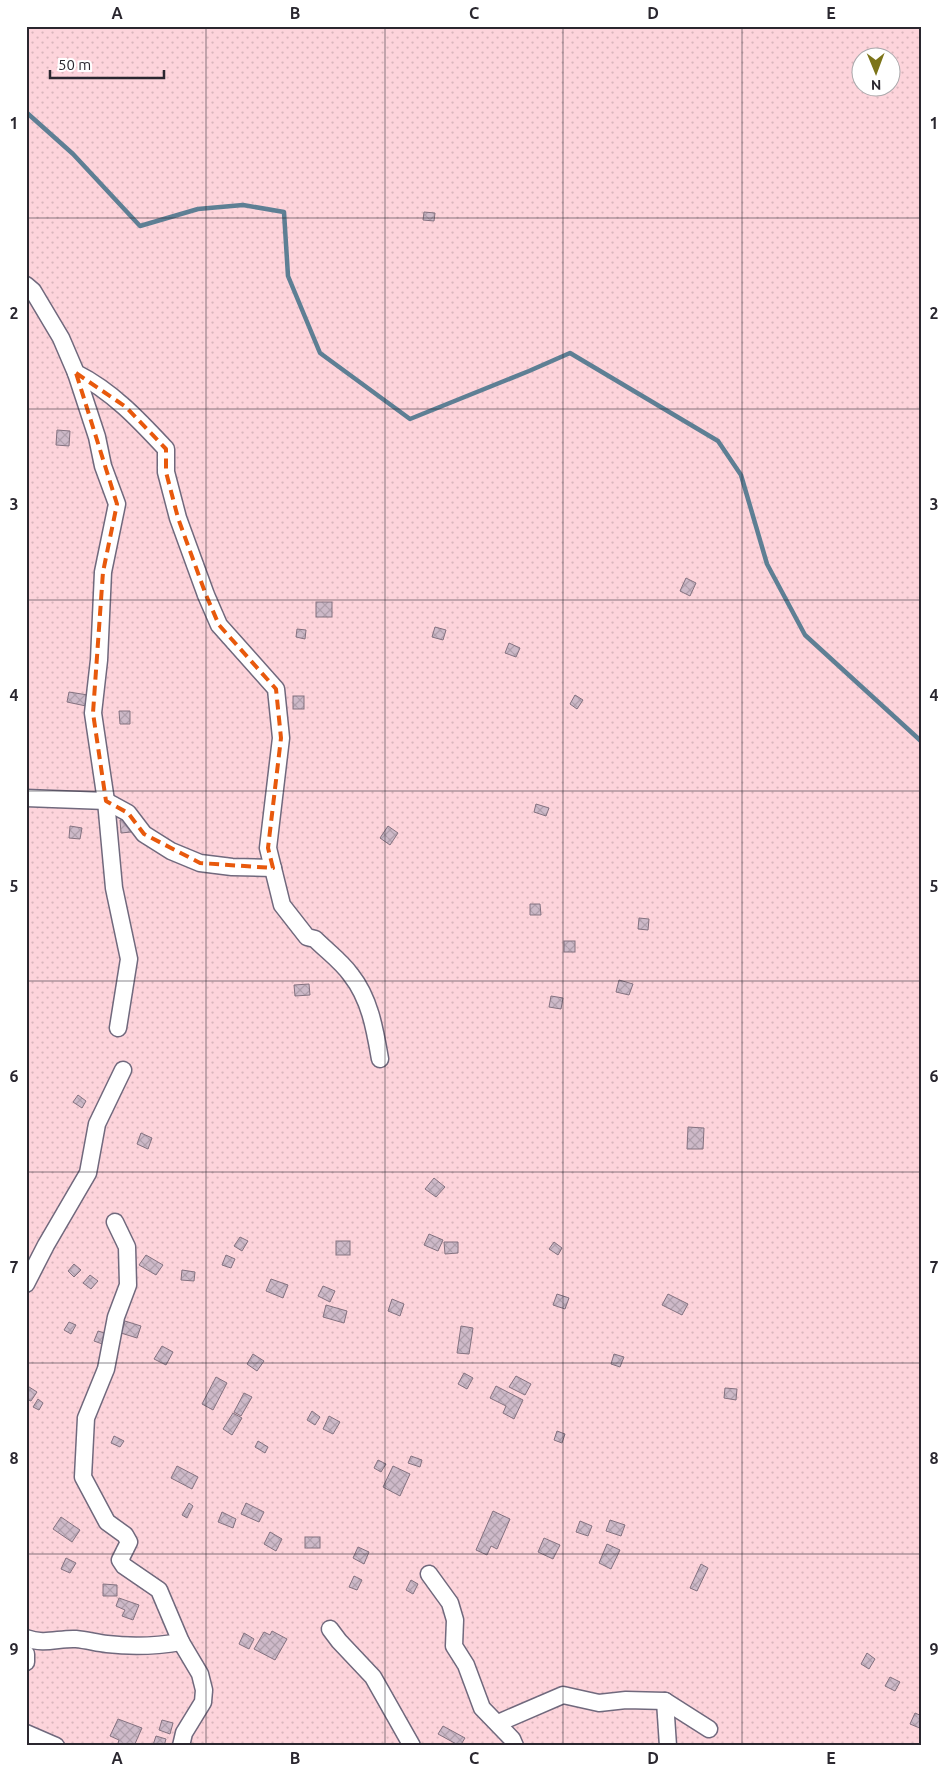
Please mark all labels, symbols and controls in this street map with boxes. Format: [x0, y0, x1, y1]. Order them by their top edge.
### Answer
text: A [111, 4, 123, 22]
text: B [290, 4, 300, 22]
text: C [469, 4, 479, 22]
text: D [647, 4, 659, 22]
text: E [826, 4, 836, 22]
scale bar [50, 48, 164, 80]
north arrow [850, 48, 900, 98]
text: 50 m [58, 56, 91, 73]
text: N [871, 77, 882, 93]
text: 1 [9, 114, 19, 132]
text: 1 [929, 114, 939, 132]
text: 2 [9, 304, 19, 322]
text: 2 [929, 304, 939, 322]
text: 3 [9, 495, 19, 513]
text: 3 [929, 495, 939, 513]
text: 4 [9, 686, 19, 704]
text: 4 [929, 686, 939, 704]
text: 5 [9, 877, 19, 895]
text: 5 [929, 877, 939, 895]
text: 6 [9, 1067, 19, 1085]
text: 6 [929, 1067, 939, 1085]
text: 7 [9, 1258, 19, 1276]
text: 7 [929, 1258, 939, 1276]
text: 8 [9, 1449, 19, 1467]
text: 8 [929, 1449, 939, 1467]
text: 9 [9, 1640, 19, 1658]
text: 9 [929, 1640, 939, 1658]
text: A [111, 1749, 123, 1767]
text: B [290, 1749, 300, 1767]
text: C [469, 1749, 479, 1767]
text: D [647, 1749, 659, 1767]
text: E [826, 1749, 836, 1767]

